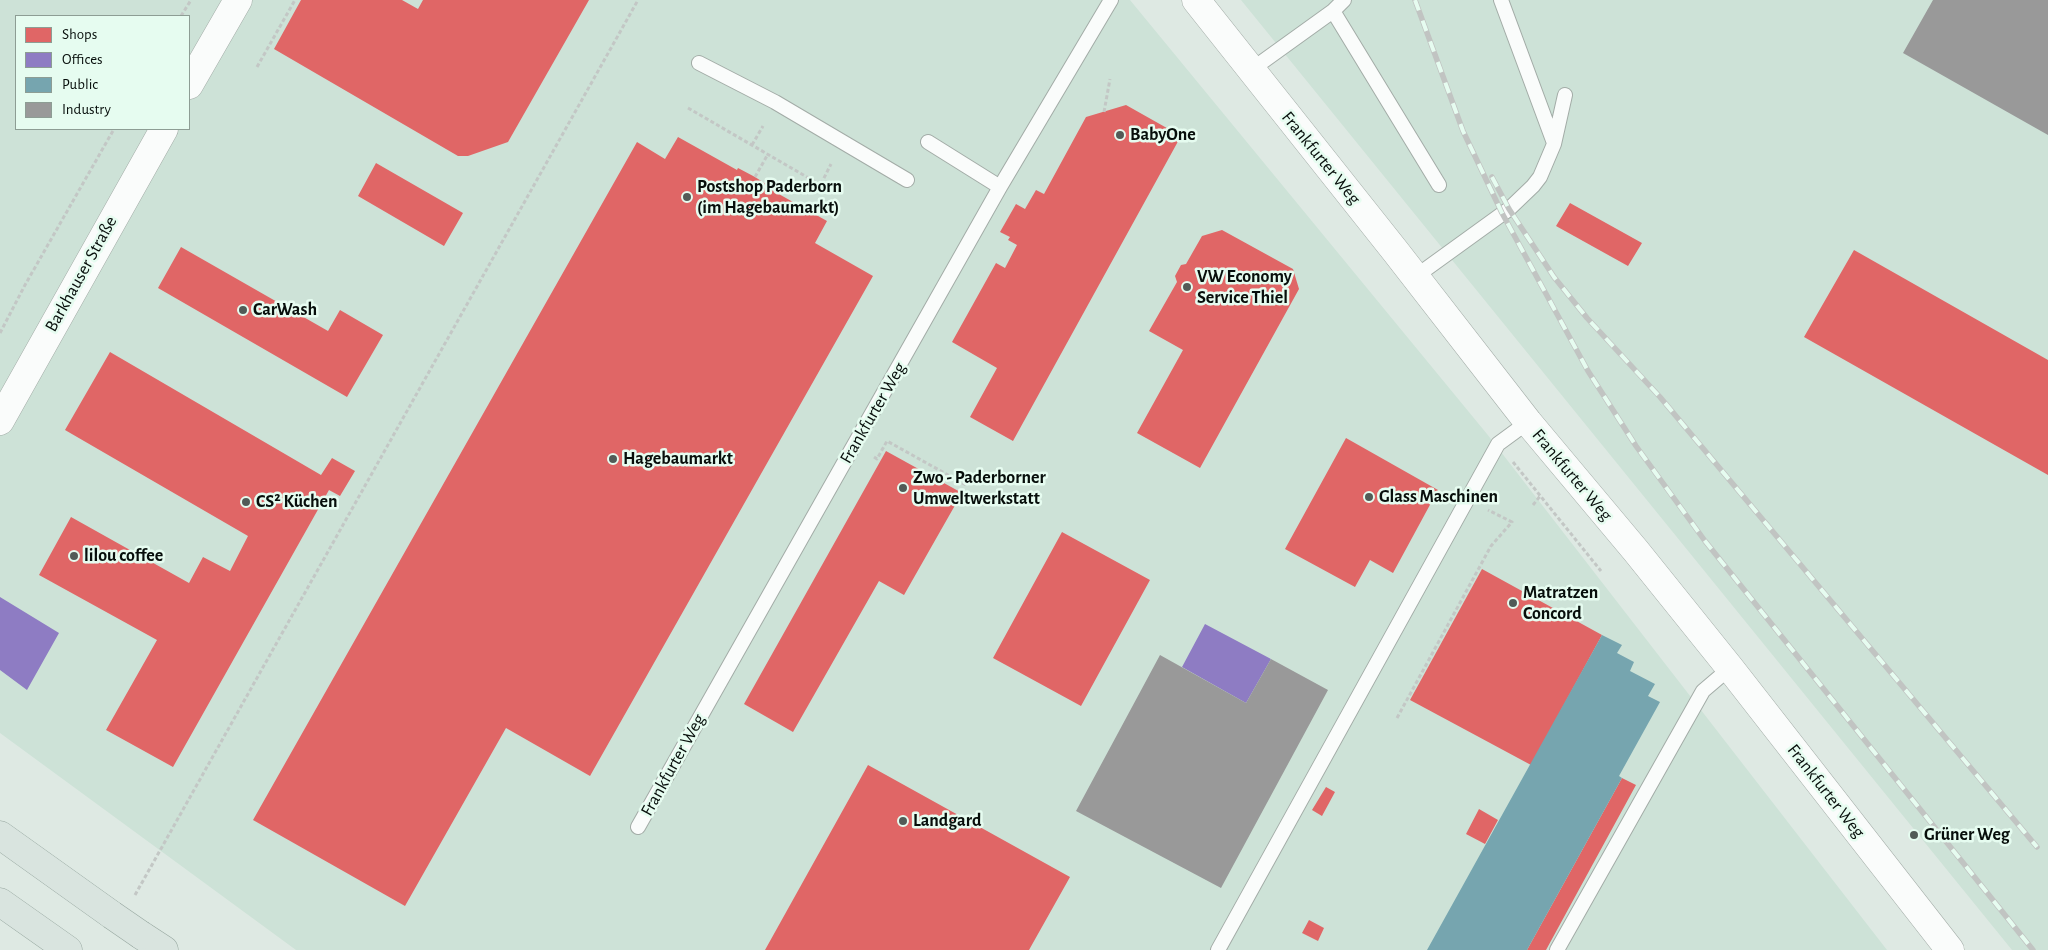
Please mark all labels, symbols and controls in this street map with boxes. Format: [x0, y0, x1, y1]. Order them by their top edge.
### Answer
legend [15, 15, 190, 130]
text: Shops [62, 27, 97, 42]
text: Offices [62, 52, 103, 67]
text: Public [62, 77, 98, 92]
text: Industry [62, 102, 111, 117]
street label: Frankfurter Weg [1277, 107, 1365, 209]
place label: BabyOne [1130, 124, 1196, 146]
marker: BabyOne [1114, 129, 1126, 141]
place label: Postshop Paderborn (im Hagebaumarkt) [697, 176, 842, 218]
marker: Postshop Paderborn (im Hagebaumarkt) [681, 191, 693, 203]
street label: Barkhauser Straße [40, 212, 122, 336]
place label: VW Economy Service Thiel [1197, 266, 1292, 308]
marker: VW Economy Service Thiel [1181, 281, 1193, 293]
place label: CarWash [253, 299, 317, 321]
marker: CarWash [237, 304, 249, 316]
street label: Frankfurter Weg [835, 358, 911, 468]
street label: Frankfurter Weg [1527, 425, 1617, 525]
place label: Hagebaumarkt [623, 448, 733, 470]
marker: Hagebaumarkt [607, 453, 619, 465]
place label: Zwo - Paderborner Umweltwerkstatt [913, 467, 1046, 509]
marker: Zwo - Paderborner Umweltwerkstatt [897, 482, 909, 494]
place label: Glass Maschinen [1379, 486, 1498, 508]
place label: CS² Küchen [256, 491, 338, 513]
marker: Glass Maschinen [1363, 491, 1375, 503]
marker: CS² Küchen [240, 496, 252, 508]
place label: lilou coffee [84, 545, 163, 567]
marker: lilou coffee [68, 550, 80, 562]
place label: Matratzen Concord [1523, 582, 1598, 624]
marker: Matratzen Concord [1507, 597, 1519, 609]
street label: Frankfurter Weg [636, 710, 710, 820]
street label: Frankfurter Weg [1783, 740, 1869, 842]
place label: Landgard [913, 810, 981, 832]
marker: Landgard [897, 815, 909, 827]
place label: Grüner Weg [1924, 824, 2010, 846]
marker: Grüner Weg [1908, 829, 1920, 841]

